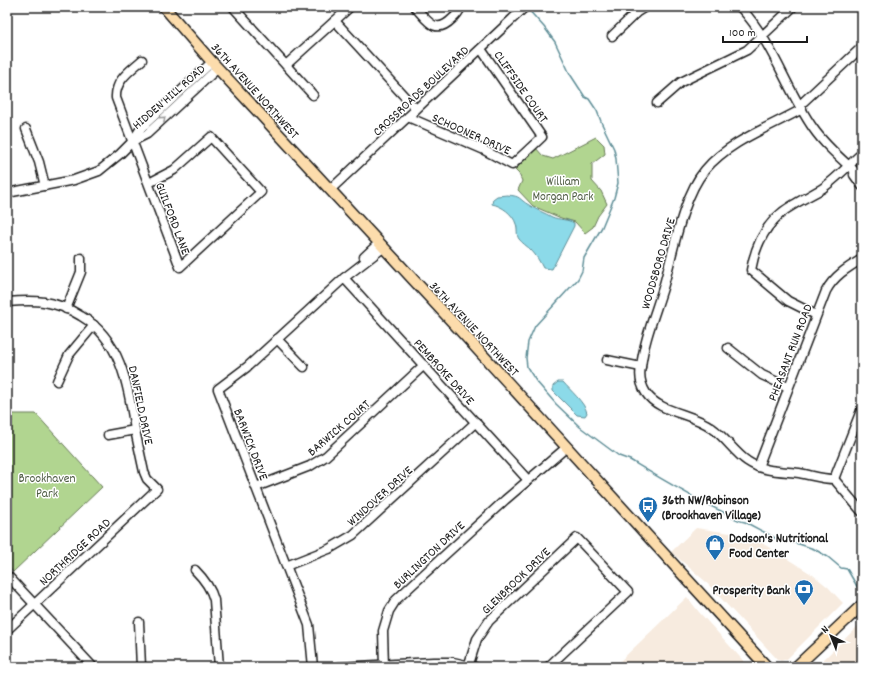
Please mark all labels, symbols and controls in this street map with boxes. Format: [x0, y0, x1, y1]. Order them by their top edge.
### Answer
scale bar [723, 18, 807, 44]
text: 100 m [729, 25, 756, 42]
street label: 36TH AVENUE NORTHWEST [206, 39, 303, 144]
street label: CROSSROADS BOULEVARD [369, 42, 474, 142]
street label: CLIFFSIDE COURT [488, 47, 552, 127]
street label: HIDDEN HILL ROAD [129, 61, 211, 135]
street label: SCHOONER DRIVE [428, 109, 514, 161]
one-way arrow [158, 116, 166, 123]
park label: William Morgan Park [532, 173, 594, 207]
street label: GUILFORD LANE [149, 180, 194, 258]
street label: WOODSBORO DRIVE [637, 216, 682, 312]
street label: 36TH AVENUE NORTHWEST [424, 278, 522, 382]
street label: PHEASANT RUN ROAD [764, 301, 819, 404]
street label: PEMBROKE DRIVE [408, 335, 478, 410]
street label: DANFIELD DRIVE [122, 364, 157, 447]
street label: BARWICK COURT [304, 396, 375, 462]
street label: BARWICK DRIVE [227, 406, 272, 484]
street label: WINDOVER DRIVE [344, 462, 418, 532]
park label: Brookhaven Park [18, 470, 76, 504]
place label: 36th NW/Robinson (Brookhaven Village) [662, 492, 762, 526]
bus stop icon: 36th NW/Robinson (Brookhaven Village) [637, 495, 659, 523]
street label: NORTHRIDGE ROAD [36, 514, 116, 591]
street label: BURLINGTON DRIVE [389, 517, 470, 594]
place label: Dodson's Nutritional Food Center [729, 530, 829, 564]
shop icon: Dodson's Nutritional Food Center [704, 533, 726, 561]
street label: GLENBROOK DRIVE [478, 544, 556, 620]
bank icon: Prosperity Bank [793, 578, 815, 606]
place label: Prosperity Bank [712, 582, 791, 601]
north arrow [811, 616, 851, 656]
text: N [818, 622, 833, 638]

